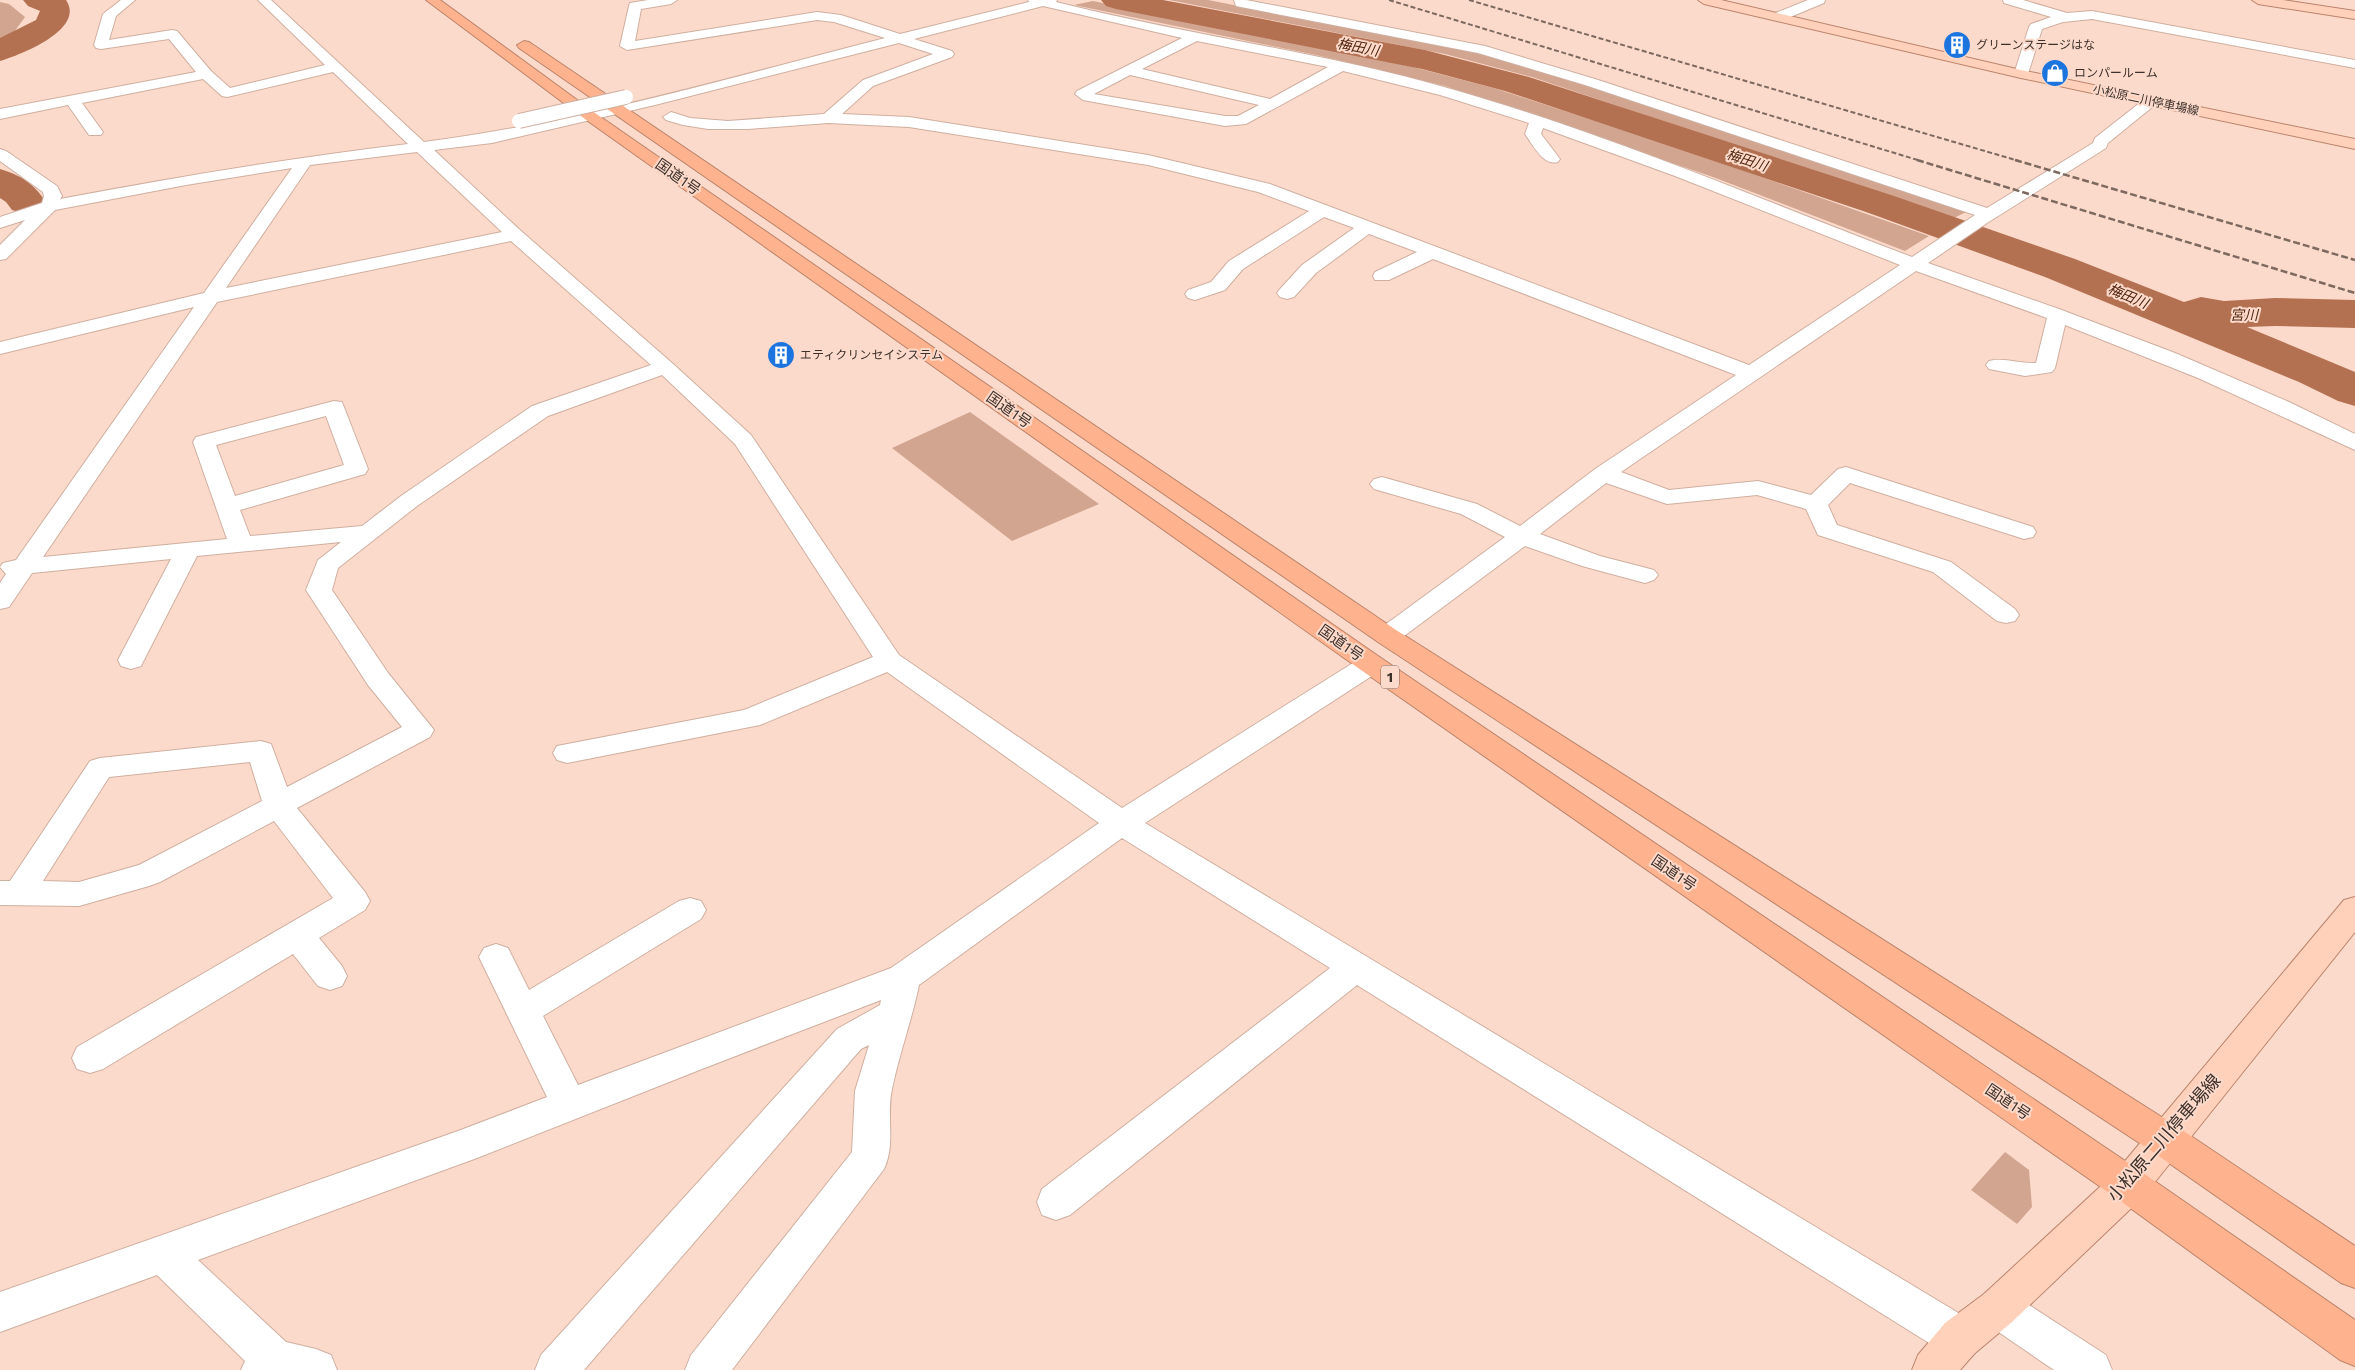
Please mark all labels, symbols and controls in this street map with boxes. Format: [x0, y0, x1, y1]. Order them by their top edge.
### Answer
building icon: グリーンステージはな [1942, 30, 1972, 60]
water label: 梅田川 [1336, 35, 1382, 59]
place label: グリーンステージはな [1976, 38, 2095, 52]
shop icon: ロンパールーム [2040, 58, 2070, 88]
place label: ロンパールーム [2074, 66, 2158, 80]
street label: 小松原二川停車場線 [2092, 82, 2200, 118]
water label: 梅田川 [1725, 146, 1771, 175]
street label: 国道1号 [652, 155, 704, 199]
water label: 梅田川 [2106, 280, 2152, 312]
water label: 宮川 [2230, 307, 2260, 323]
building icon: エティクリンセイシステム [766, 340, 796, 370]
place label: エティクリンセイシステム [800, 348, 943, 362]
street label: 国道1号 [983, 388, 1035, 432]
street label: 国道1号 [1315, 621, 1367, 665]
road number: 1 [1381, 666, 1399, 689]
street label: 国道1号 [1648, 851, 1700, 895]
street label: 小松原二川停車場線 [2103, 1070, 2225, 1206]
street label: 国道1号 [1982, 1080, 2034, 1124]

